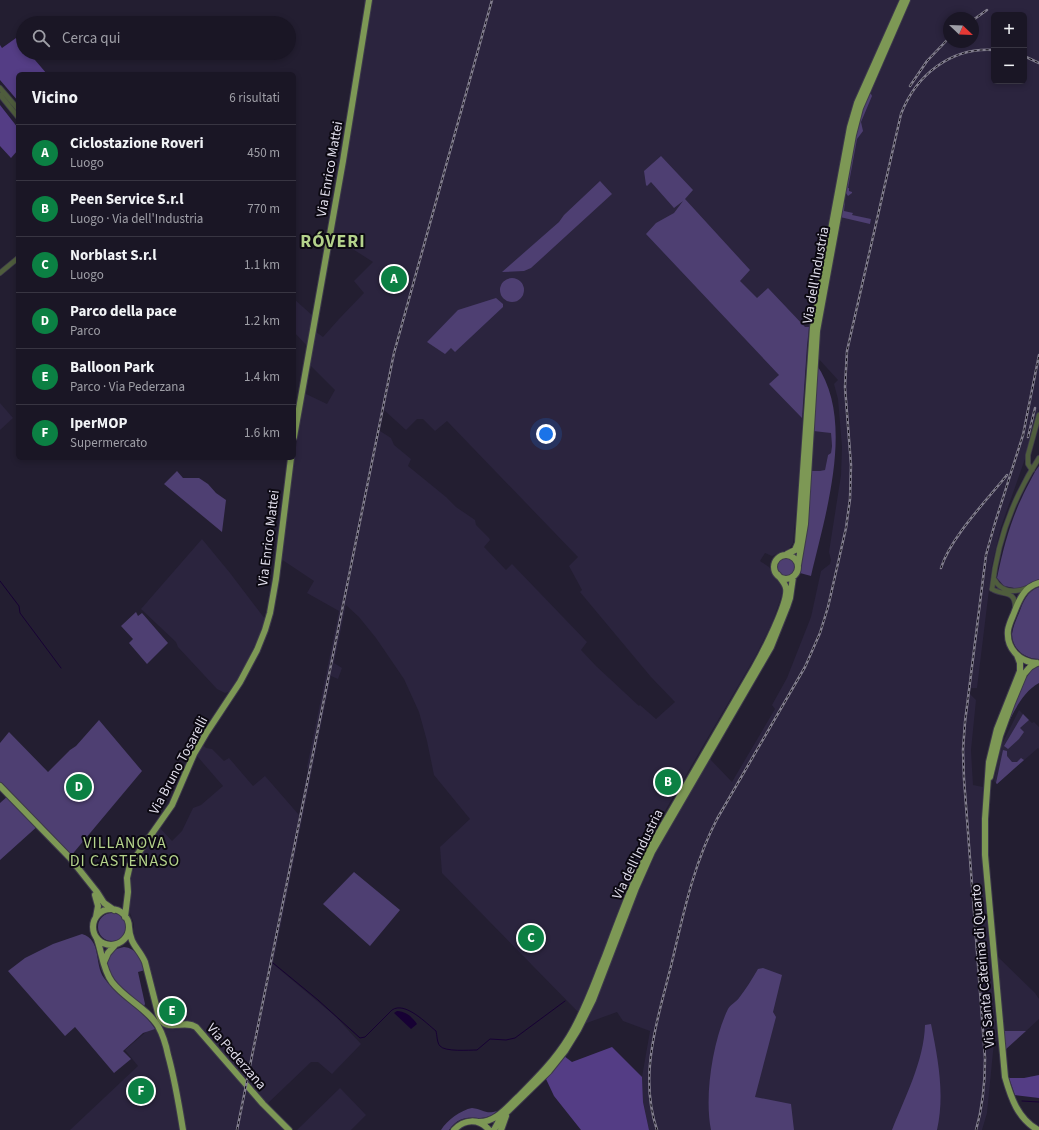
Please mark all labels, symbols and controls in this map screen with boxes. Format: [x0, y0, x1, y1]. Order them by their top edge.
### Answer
north arrow [943, 12, 979, 48]
map controls [991, 12, 1027, 84]
button: + [991, 12, 1027, 48]
search box [16, 16, 296, 60]
icon: search [30, 27, 52, 49]
text: Cerca qui [62, 28, 121, 49]
button: − [991, 48, 1027, 84]
text: Vicino [32, 86, 78, 110]
text: 6 risultati [229, 89, 280, 107]
street label: Via Enrico Mattei [312, 120, 348, 219]
text: Ciclostazione Roveri [70, 133, 204, 154]
text: A [41, 144, 49, 162]
text: 450 m [247, 144, 280, 162]
text: Luogo [70, 154, 104, 172]
text: Peen Service S.r.l [70, 189, 184, 210]
text: B [41, 200, 49, 218]
text: 770 m [247, 200, 280, 218]
text: Luogo · Via dell'Industria [70, 210, 203, 228]
street label: Via dell'Industria [798, 225, 834, 325]
district label: RÓVERI [300, 229, 366, 254]
text: Norblast S.r.l [70, 245, 156, 266]
text: C [41, 256, 49, 274]
text: 1.1 km [244, 256, 280, 274]
pin: A [381, 264, 407, 294]
text: Luogo [70, 266, 104, 284]
text: Parco della pace [70, 301, 177, 322]
text: D [41, 312, 49, 330]
text: 1.2 km [244, 312, 280, 330]
text: Parco [70, 322, 100, 340]
text: Balloon Park [70, 357, 154, 378]
text: E [41, 368, 49, 386]
text: 1.4 km [244, 368, 280, 386]
text: Parco · Via Pederzana [70, 378, 185, 396]
text: IperMOP [70, 413, 127, 434]
text: F [42, 424, 48, 442]
text: 1.6 km [244, 424, 280, 442]
your location [536, 424, 556, 444]
text: Supermercato [70, 434, 147, 452]
street label: Via Enrico Mattei [253, 489, 285, 587]
street label: Via Bruno Tosarelli [145, 713, 213, 818]
pin: B [655, 767, 681, 797]
pin: D [66, 772, 92, 802]
street label: Via dell'Industria [607, 806, 668, 903]
district label: VILLANOVA DI CASTENASO [70, 832, 180, 872]
street label: Via Santa Caterina di Quarto [966, 883, 1000, 1049]
pin: C [518, 923, 544, 953]
pin: E [159, 996, 185, 1026]
street label: Via Pederzana [202, 1019, 271, 1094]
pin: F [128, 1076, 154, 1106]

